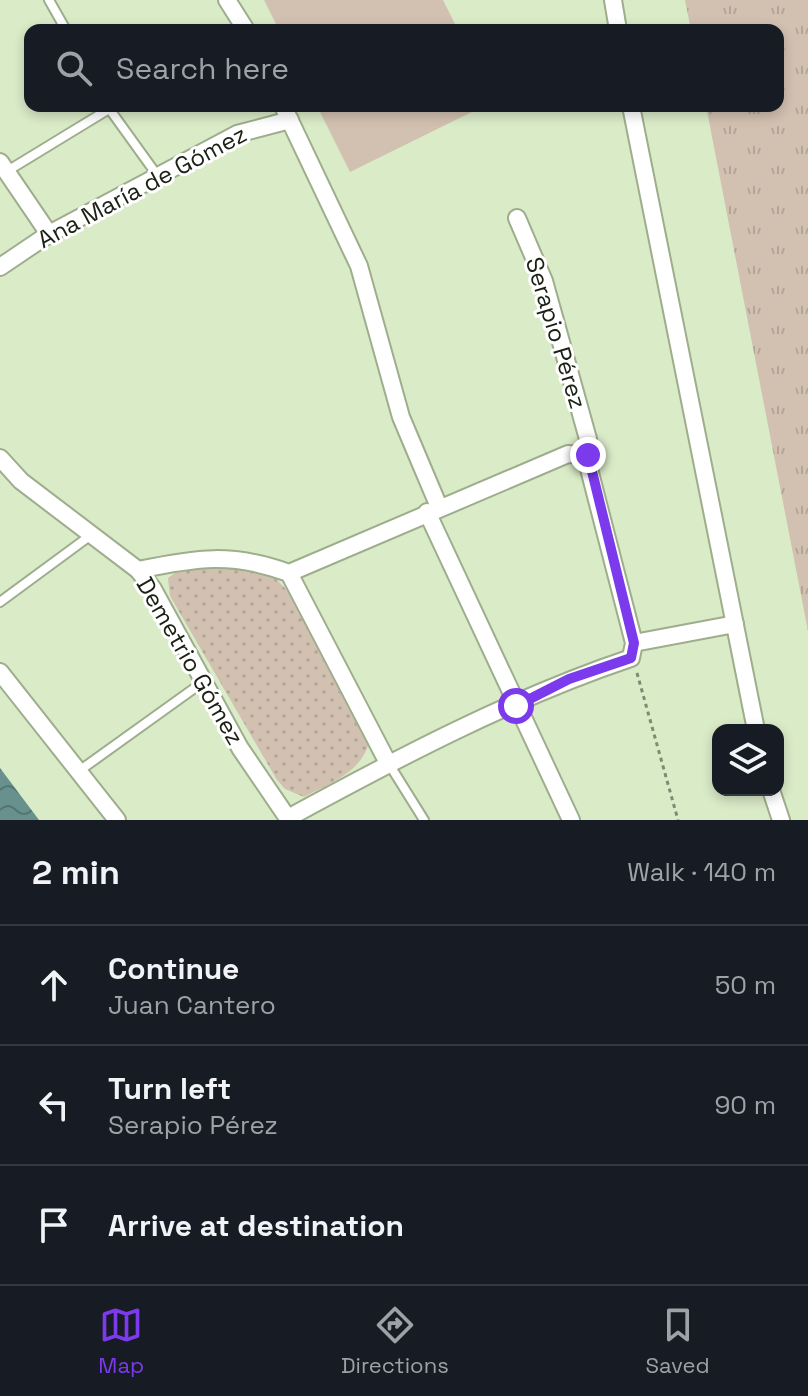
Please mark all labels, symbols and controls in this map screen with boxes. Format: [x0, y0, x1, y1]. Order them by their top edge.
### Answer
search box [24, 24, 784, 112]
icon: search [52, 46, 96, 90]
text: Search here [116, 49, 289, 88]
street label: Ana María de Gómez [32, 118, 252, 255]
street label: Serapio Pérez [519, 253, 594, 412]
route end [570, 437, 606, 473]
street label: Demetrio Gómez [130, 571, 251, 750]
route start [498, 688, 534, 724]
map controls [712, 724, 784, 796]
button: layers [712, 724, 784, 796]
text: 2 min [32, 851, 120, 894]
text: Walk · 140 m [627, 855, 776, 889]
text: Continue [108, 949, 239, 988]
icon: ahead [32, 963, 76, 1007]
text: 50 m [715, 968, 776, 1002]
text: Juan Cantero [108, 988, 276, 1022]
text: Turn left [108, 1069, 231, 1108]
icon: left [32, 1083, 76, 1127]
text: 90 m [714, 1088, 776, 1122]
text: Serapio Pérez [108, 1108, 278, 1142]
icon: arrive [32, 1203, 76, 1247]
text: Arrive at destination [108, 1206, 404, 1245]
tab: Map [98, 1303, 144, 1379]
tab: Directions [341, 1303, 449, 1379]
tab: Saved [645, 1303, 710, 1379]

